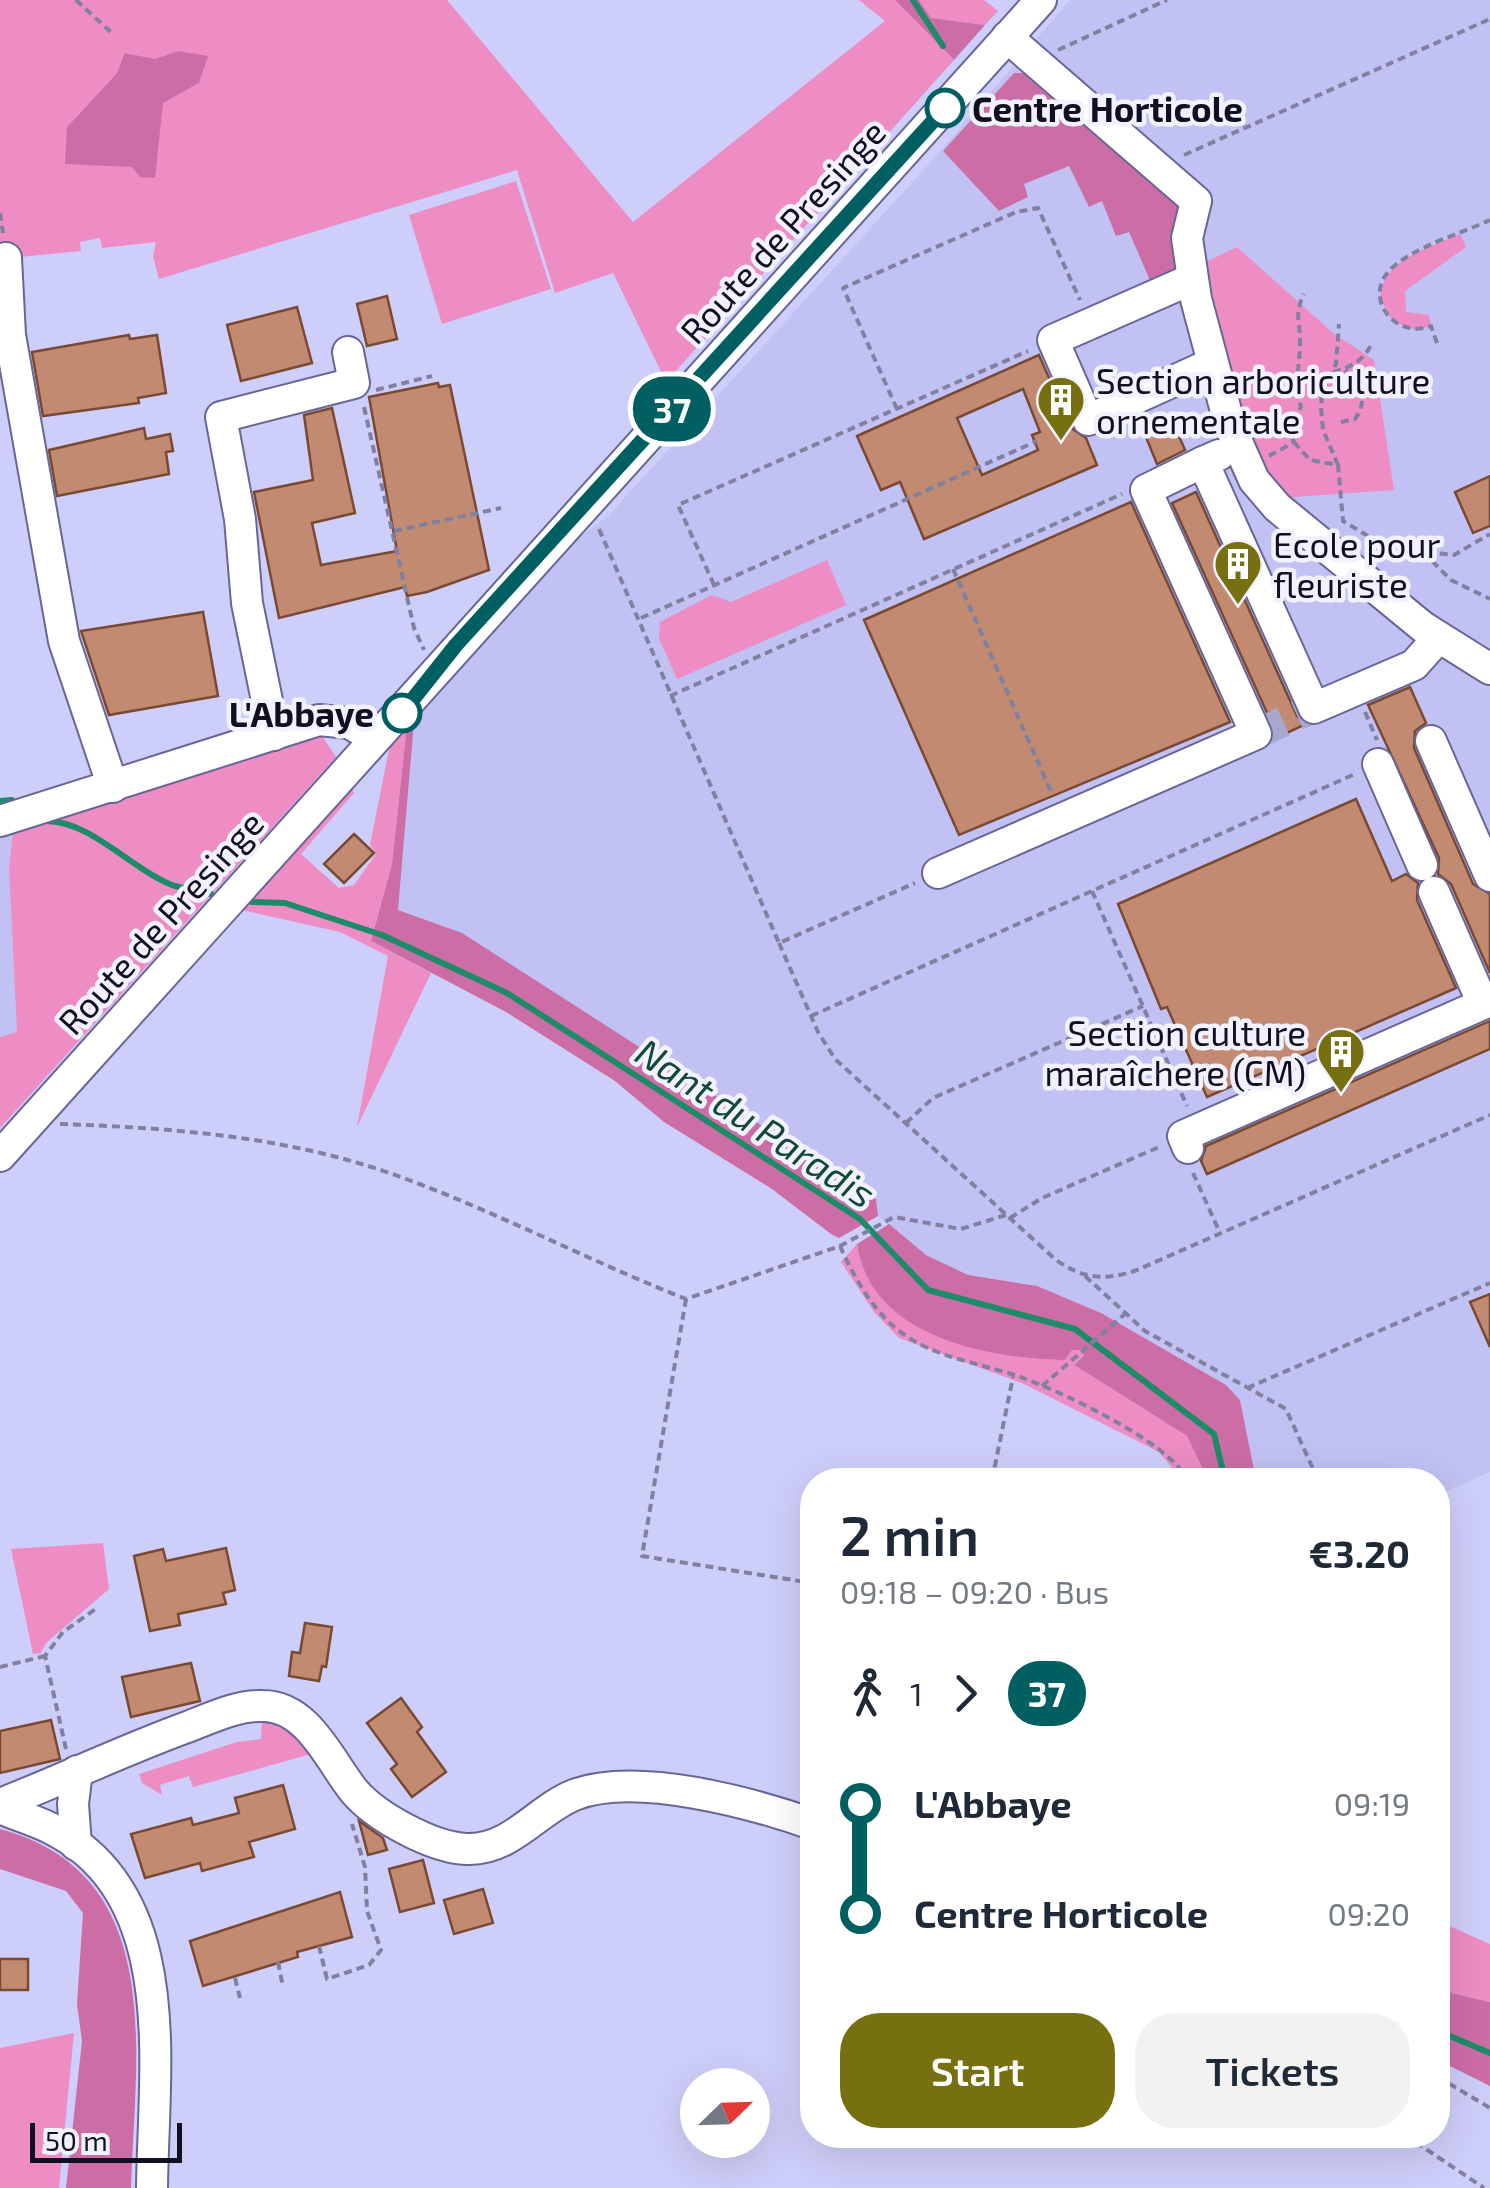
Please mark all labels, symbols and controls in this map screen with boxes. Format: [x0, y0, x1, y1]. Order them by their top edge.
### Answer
place label: Centre Horticole [972, 87, 1243, 129]
marker: Centre Horticole [926, 89, 964, 127]
street label: Route de Presinge [671, 111, 893, 351]
place label: Section arboriculture ornementale [1096, 359, 1430, 441]
building icon: Section arboriculture ornementale [1035, 374, 1087, 442]
line badge: 37 [627, 376, 717, 442]
text: 37 [653, 388, 691, 430]
place label: Ecole pour fleuriste [1273, 523, 1440, 605]
building icon: Ecole pour fleuriste [1212, 538, 1264, 606]
place label: L'Abbaye [229, 692, 374, 735]
marker: L'Abbaye [383, 694, 421, 732]
street label: Route de Presinge [49, 802, 271, 1042]
place label: Section culture maraîchere (CM) [1045, 1011, 1306, 1093]
building icon: Section culture maraîchere (CM) [1315, 1026, 1367, 1094]
water label: Nant du Paradis [628, 1028, 884, 1216]
text: 2 min [840, 1501, 979, 1567]
text: €3.20 [1309, 1530, 1410, 1576]
text: 09:18 – 09:20 · Bus [840, 1572, 1109, 1610]
icon: walk [840, 1666, 895, 1721]
icon: forward [938, 1666, 993, 1721]
text: 37 [1028, 1672, 1066, 1714]
text: 1 [910, 1674, 923, 1712]
text: L'Abbaye [914, 1780, 1072, 1826]
text: 09:19 [1334, 1784, 1410, 1822]
text: Centre Horticole [914, 1890, 1208, 1936]
text: 09:20 [1328, 1894, 1410, 1932]
button: Start [840, 2013, 1115, 2128]
button: Tickets [1135, 2013, 1410, 2128]
north arrow [680, 2068, 770, 2158]
map controls [680, 2068, 770, 2158]
scale bar [30, 2118, 182, 2162]
text: 50 m [45, 2123, 108, 2157]

